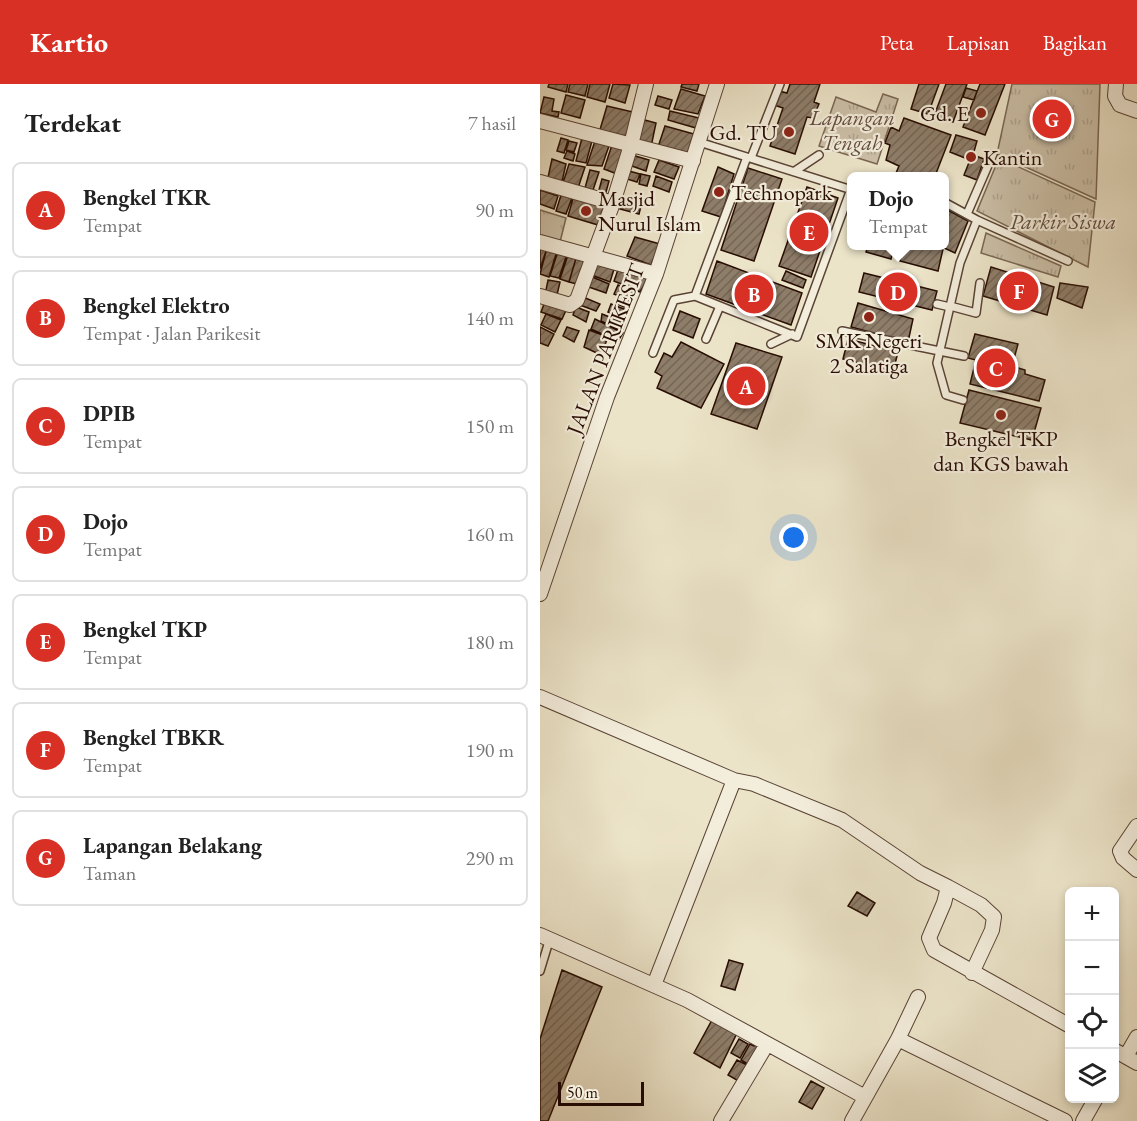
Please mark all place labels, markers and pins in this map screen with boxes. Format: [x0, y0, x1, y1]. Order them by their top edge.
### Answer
pin: G [1032, 96, 1072, 141]
place label: Gd. E [920, 99, 969, 128]
marker: Gd. E [974, 106, 988, 120]
place label: Gd. TU [709, 118, 778, 147]
marker: Gd. TU [782, 125, 796, 139]
place label: Kantin [983, 143, 1043, 172]
marker: Kantin [964, 150, 978, 164]
place label: Technopark [731, 178, 833, 207]
place label: Masjid Nurul Islam [598, 184, 701, 238]
marker: Technopark [712, 185, 726, 199]
marker: Masjid Nurul Islam [579, 204, 593, 218]
pin: E [790, 210, 828, 254]
pin: F [1000, 268, 1038, 314]
pin: D [878, 270, 918, 314]
pin: B [734, 272, 774, 316]
marker: SMK Negeri 2 Salatiga [862, 310, 876, 324]
place label: SMK Negeri 2 Salatiga [816, 326, 922, 380]
pin: C [976, 346, 1016, 390]
pin: A [726, 364, 766, 408]
marker: Bengkel TKP dan KGS bawah [994, 408, 1008, 422]
place label: Bengkel TKP dan KGS bawah [933, 424, 1069, 478]

